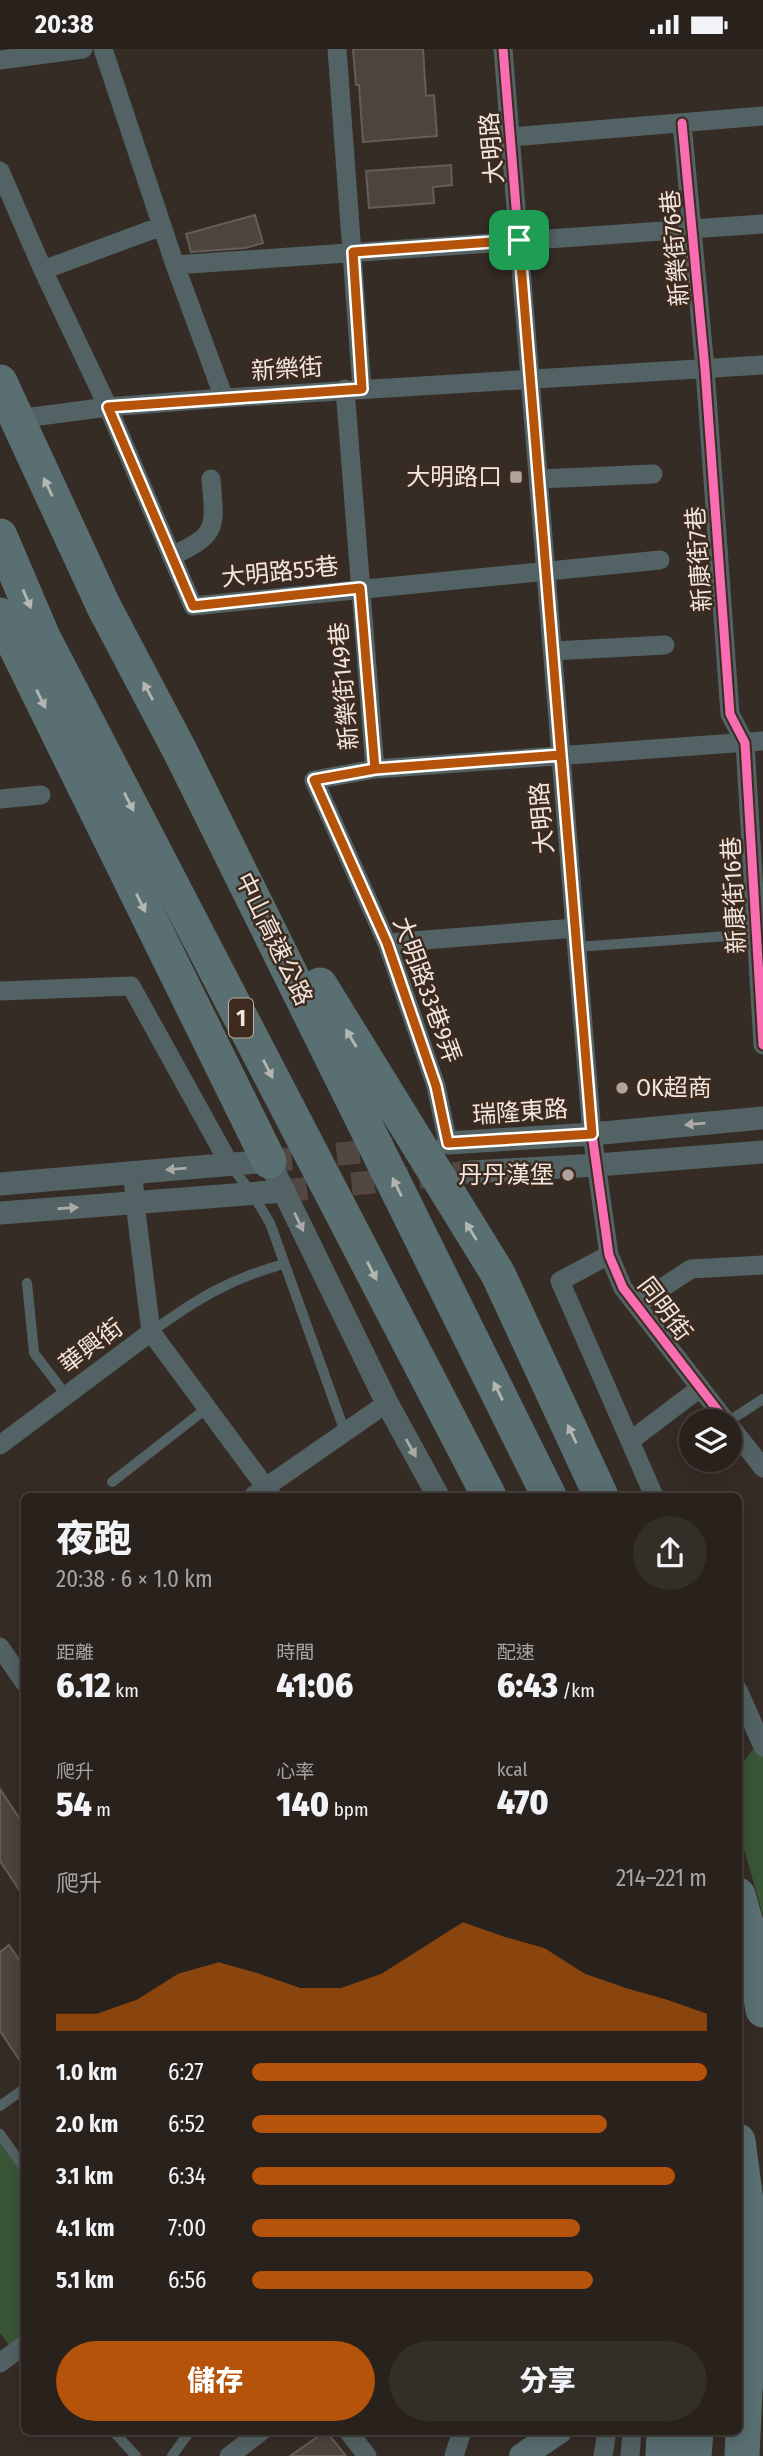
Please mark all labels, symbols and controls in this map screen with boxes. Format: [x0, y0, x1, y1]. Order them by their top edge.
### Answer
text: 20:38 [35, 9, 94, 40]
street label: 大明路 [475, 111, 509, 185]
street label: 新樂街76巷 [656, 188, 694, 308]
pin [489, 210, 549, 270]
icon: arrive [500, 221, 538, 259]
street label: 新樂街 [250, 353, 324, 385]
place label: 大明路口 [406, 463, 502, 491]
marker: 大明路口 [508, 469, 524, 485]
one-way arrow [43, 477, 54, 497]
street label: 新康街7巷 [681, 505, 717, 613]
street label: 大明路55巷 [220, 552, 340, 592]
one-way arrow [21, 589, 33, 609]
street label: 新樂街149巷 [324, 621, 364, 751]
one-way arrow [143, 681, 154, 701]
one-way arrow [35, 689, 46, 709]
street label: 大明路 [525, 781, 559, 855]
one-way arrow [123, 792, 135, 812]
street label: 新康街16巷 [717, 836, 751, 954]
street label: 中山高速公路 [230, 868, 318, 1010]
one-way arrow [135, 893, 147, 913]
street label: 大明路33巷9弄 [388, 913, 466, 1067]
road number: 1 [229, 999, 253, 1037]
one-way arrow [345, 1028, 357, 1047]
one-way arrow [262, 1059, 273, 1079]
place label: OK超商 [636, 1074, 712, 1102]
marker: OK超商 [614, 1080, 630, 1096]
street label: 瑞隆東路 [471, 1095, 569, 1129]
one-way arrow [684, 1119, 706, 1130]
place label: 丹丹漢堡 [458, 1161, 554, 1189]
one-way arrow [165, 1164, 187, 1175]
marker: 丹丹漢堡 [560, 1167, 576, 1183]
one-way arrow [391, 1177, 402, 1197]
one-way arrow [57, 1202, 79, 1213]
one-way arrow [294, 1212, 305, 1232]
one-way arrow [464, 1222, 477, 1241]
one-way arrow [367, 1261, 378, 1281]
street label: 同明街 [632, 1272, 698, 1346]
street label: 華興街 [54, 1313, 128, 1379]
one-way arrow [492, 1381, 503, 1401]
map controls [679, 1409, 742, 1472]
button: layers [679, 1409, 742, 1472]
one-way arrow [567, 1424, 578, 1444]
one-way arrow [405, 1438, 417, 1458]
text: 夜跑 [56, 1516, 132, 1562]
button: share [633, 1516, 707, 1590]
text: 20:38 · 6 × 1.0 km [56, 1565, 213, 1593]
text: 距離 [56, 1641, 94, 1664]
text: 時間 [276, 1641, 314, 1664]
text: 配速 [497, 1641, 535, 1664]
text: 6.12 [56, 1664, 111, 1706]
text: 41:06 [276, 1664, 353, 1706]
text: 6:43 [497, 1664, 558, 1706]
text: km [111, 1679, 139, 1702]
text: /km [558, 1679, 595, 1702]
text: kcal [497, 1758, 527, 1781]
text: 爬升 [56, 1760, 94, 1783]
text: 心率 [276, 1760, 314, 1783]
text: 470 [497, 1781, 549, 1823]
text: 54 [56, 1783, 92, 1825]
text: 140 [276, 1783, 329, 1825]
text: m [92, 1798, 111, 1821]
text: bpm [329, 1798, 369, 1821]
text: 214–221 m [616, 1864, 707, 1892]
text: 爬升 [56, 1869, 102, 1897]
text: 1.0 km [56, 2058, 117, 2086]
text: 6:27 [168, 2058, 204, 2086]
text: 2.0 km [56, 2110, 118, 2138]
text: 6:52 [168, 2110, 205, 2138]
text: 3.1 km [56, 2162, 114, 2190]
text: 6:34 [168, 2162, 206, 2190]
text: 4.1 km [56, 2214, 115, 2242]
text: 7:00 [168, 2214, 206, 2242]
text: 5.1 km [56, 2266, 114, 2294]
text: 6:56 [168, 2266, 206, 2294]
button: 儲存 [56, 2341, 375, 2421]
button: 分享 [389, 2341, 707, 2421]

